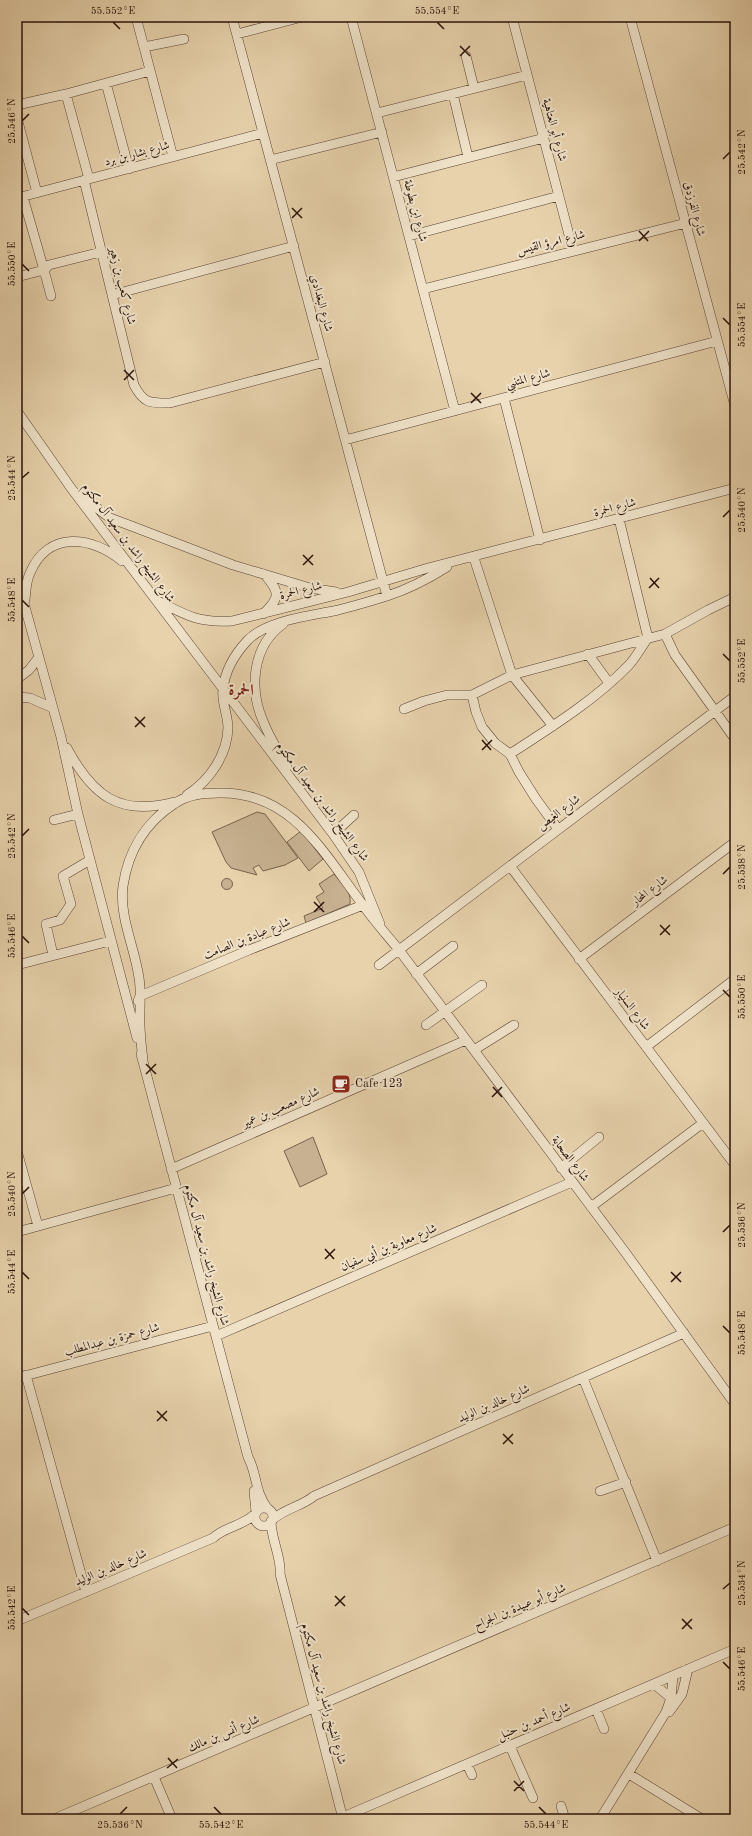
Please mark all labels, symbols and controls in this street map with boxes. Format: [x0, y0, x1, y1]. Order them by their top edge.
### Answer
text: 55.552°E [91, 6, 135, 16]
text: 55.554°E [415, 6, 459, 16]
street label: شارع أبو العتاهية [536, 97, 571, 164]
text: 25.546°N [7, 98, 17, 144]
text: 25.542°N [737, 129, 747, 175]
street label: شارع بشار بن برد [103, 139, 172, 172]
street label: شارع ابن بطوطة [397, 179, 429, 244]
street label: شارع الفرزدق [677, 180, 707, 239]
street label: شارع امرؤ القيس [516, 229, 588, 261]
text: 55.550°E [7, 242, 17, 286]
street label: شارع كعب بن زهير [102, 244, 138, 327]
street label: شارع البغدادي [304, 273, 334, 334]
text: 55.554°E [737, 303, 747, 347]
street label: شارع المتنبي [504, 367, 553, 396]
text: 25.544°N [7, 455, 17, 501]
street label: شارع الشيخ راشد بن سعيد آل مكتوم [76, 479, 179, 607]
text: 25.540°N [737, 487, 747, 533]
street label: شارع الحمرة [593, 497, 639, 523]
text: 55.548°E [7, 578, 17, 622]
street label: شارع الحمرة [279, 580, 325, 606]
text: 55.552°E [737, 639, 747, 683]
district label: الحمرة [228, 683, 254, 700]
street label: شارع الشيخ راشد بن سعيد آل مكتوم [270, 738, 373, 866]
street label: شارع الغيص [535, 793, 585, 836]
text: 25.542°N [7, 813, 17, 859]
text: 25.538°N [737, 844, 747, 890]
street label: شارع المحار [628, 873, 673, 912]
text: 55.546°E [7, 914, 17, 958]
street label: شارع عبادة بن الصامت [202, 916, 294, 966]
text: 55.550°E [737, 975, 747, 1019]
street label: شارع السنيار [609, 985, 652, 1035]
cafe icon: Cafe 123 [330, 1073, 352, 1095]
place label: Cafe 123 [355, 1078, 403, 1090]
street label: شارع مصعب بن عمير [239, 1086, 323, 1135]
street label: شارع الصحابة [546, 1134, 591, 1187]
text: 25.540°N [7, 1171, 17, 1217]
street label: شارع الشيخ راشد بن سعيد آل مكتوم [177, 1182, 234, 1328]
text: 25.536°N [737, 1202, 747, 1248]
street label: شارع معاوية بن أبي سفيان [338, 1219, 441, 1277]
text: 55.544°E [7, 1250, 17, 1294]
text: 55.548°E [737, 1311, 747, 1355]
street label: شارع حمزة بن عبدالمطلب [63, 1321, 162, 1362]
street label: شارع خالد بن الوليد [456, 1383, 533, 1429]
street label: شارع خالد بن الوليد [73, 1547, 151, 1592]
text: 25.534°N [737, 1560, 747, 1606]
street label: شارع أبو عبيدة بن الجراح [471, 1579, 570, 1636]
text: 55.542°E [7, 1586, 17, 1630]
street label: شارع الشيخ راشد بن سعيد آل مكتوم [294, 1621, 351, 1767]
text: 55.546°E [737, 1647, 747, 1691]
street label: شارع أحمد بن حنبل [494, 1698, 574, 1747]
street label: شارع أنس بن مالك [185, 1711, 263, 1758]
text: 25.536°N [97, 1820, 143, 1830]
text: 55.542°E [199, 1820, 243, 1830]
text: 55.544°E [524, 1820, 568, 1830]

